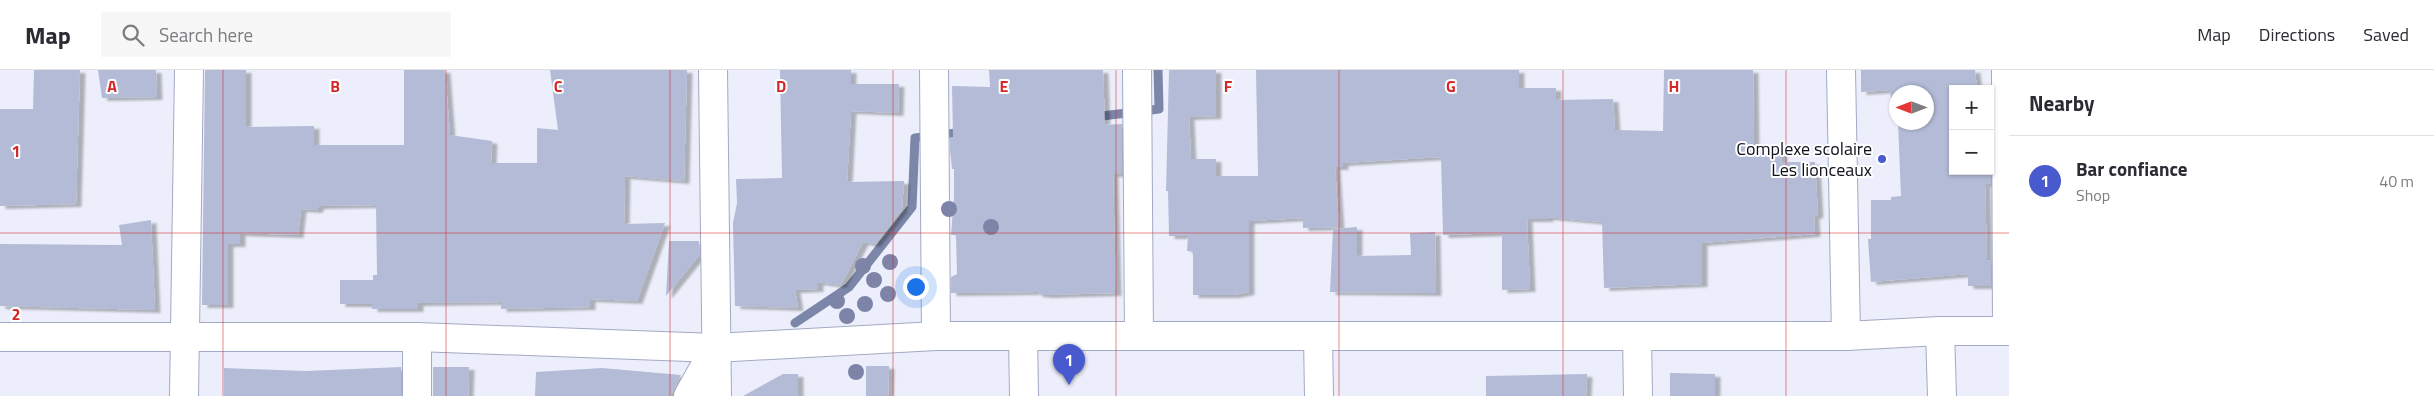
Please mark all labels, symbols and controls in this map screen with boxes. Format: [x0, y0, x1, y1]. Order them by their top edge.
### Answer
search box [101, 12, 451, 57]
text: Map [25, 17, 71, 53]
text: Search here [159, 20, 253, 49]
icon: search [119, 21, 147, 49]
text: Map [2197, 21, 2231, 48]
text: Directions [2259, 21, 2335, 48]
text: Saved [2363, 21, 2409, 48]
text: A [107, 74, 117, 98]
text: B [330, 74, 340, 98]
text: C [554, 74, 563, 98]
text: D [776, 74, 786, 98]
text: E [1000, 74, 1009, 98]
text: F [1224, 74, 1233, 98]
text: G [1446, 74, 1456, 98]
text: H [1669, 74, 1679, 98]
north arrow [1889, 85, 1934, 130]
map controls [1949, 85, 1994, 175]
button: + [1949, 85, 1994, 130]
text: Nearby [2029, 87, 2094, 119]
button: − [1949, 130, 1994, 175]
place label: Complexe scolaire Les lionceaux [1736, 135, 1872, 183]
text: 1 [12, 139, 20, 163]
marker: Complexe scolaire Les lionceaux [1876, 153, 1888, 165]
text: Bar confiance [2076, 154, 2188, 183]
text: 1 [2041, 169, 2049, 193]
text: 40 m [2379, 169, 2414, 193]
text: Shop [2076, 183, 2110, 207]
your location [903, 274, 929, 300]
text: 2 [12, 302, 20, 326]
pin: 1 [1053, 344, 1085, 385]

